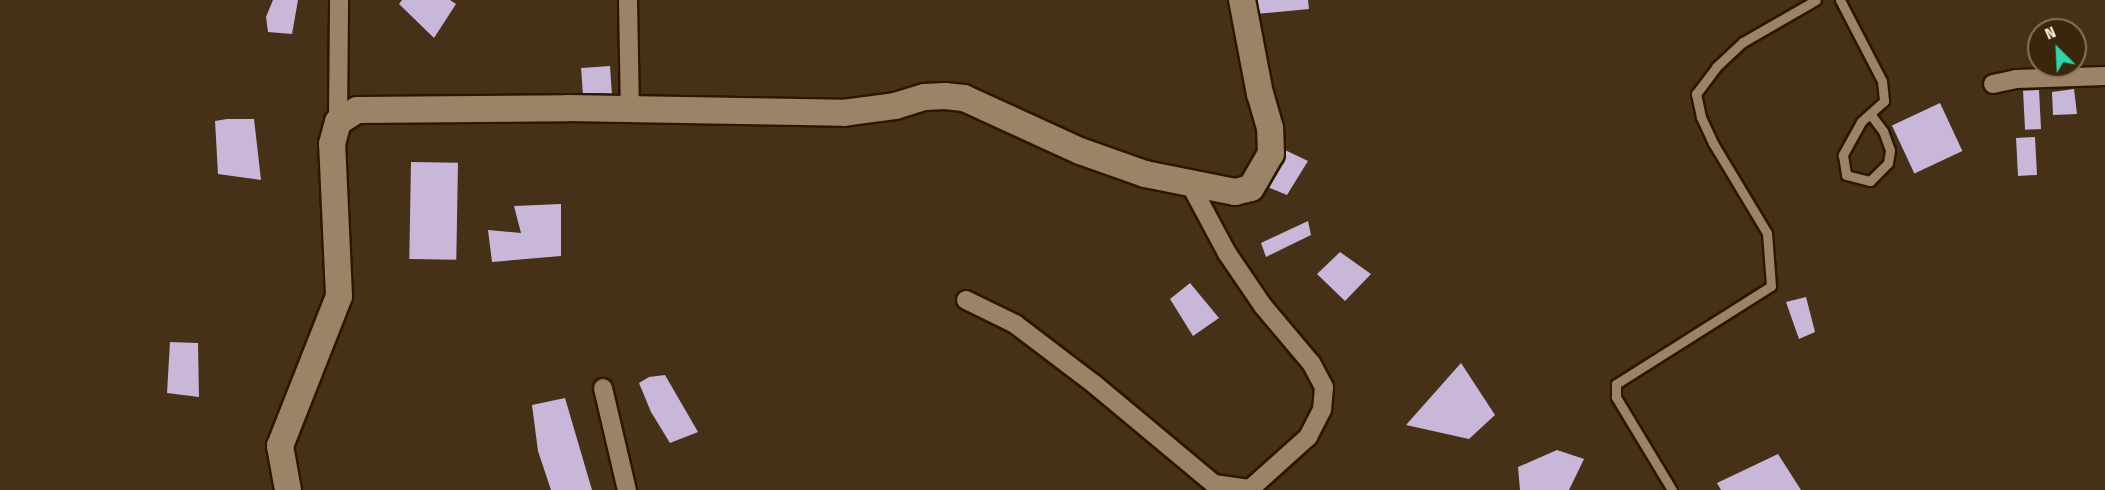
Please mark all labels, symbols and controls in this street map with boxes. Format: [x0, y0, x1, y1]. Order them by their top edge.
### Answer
north arrow [2027, 18, 2087, 78]
text: N [2042, 22, 2059, 44]

